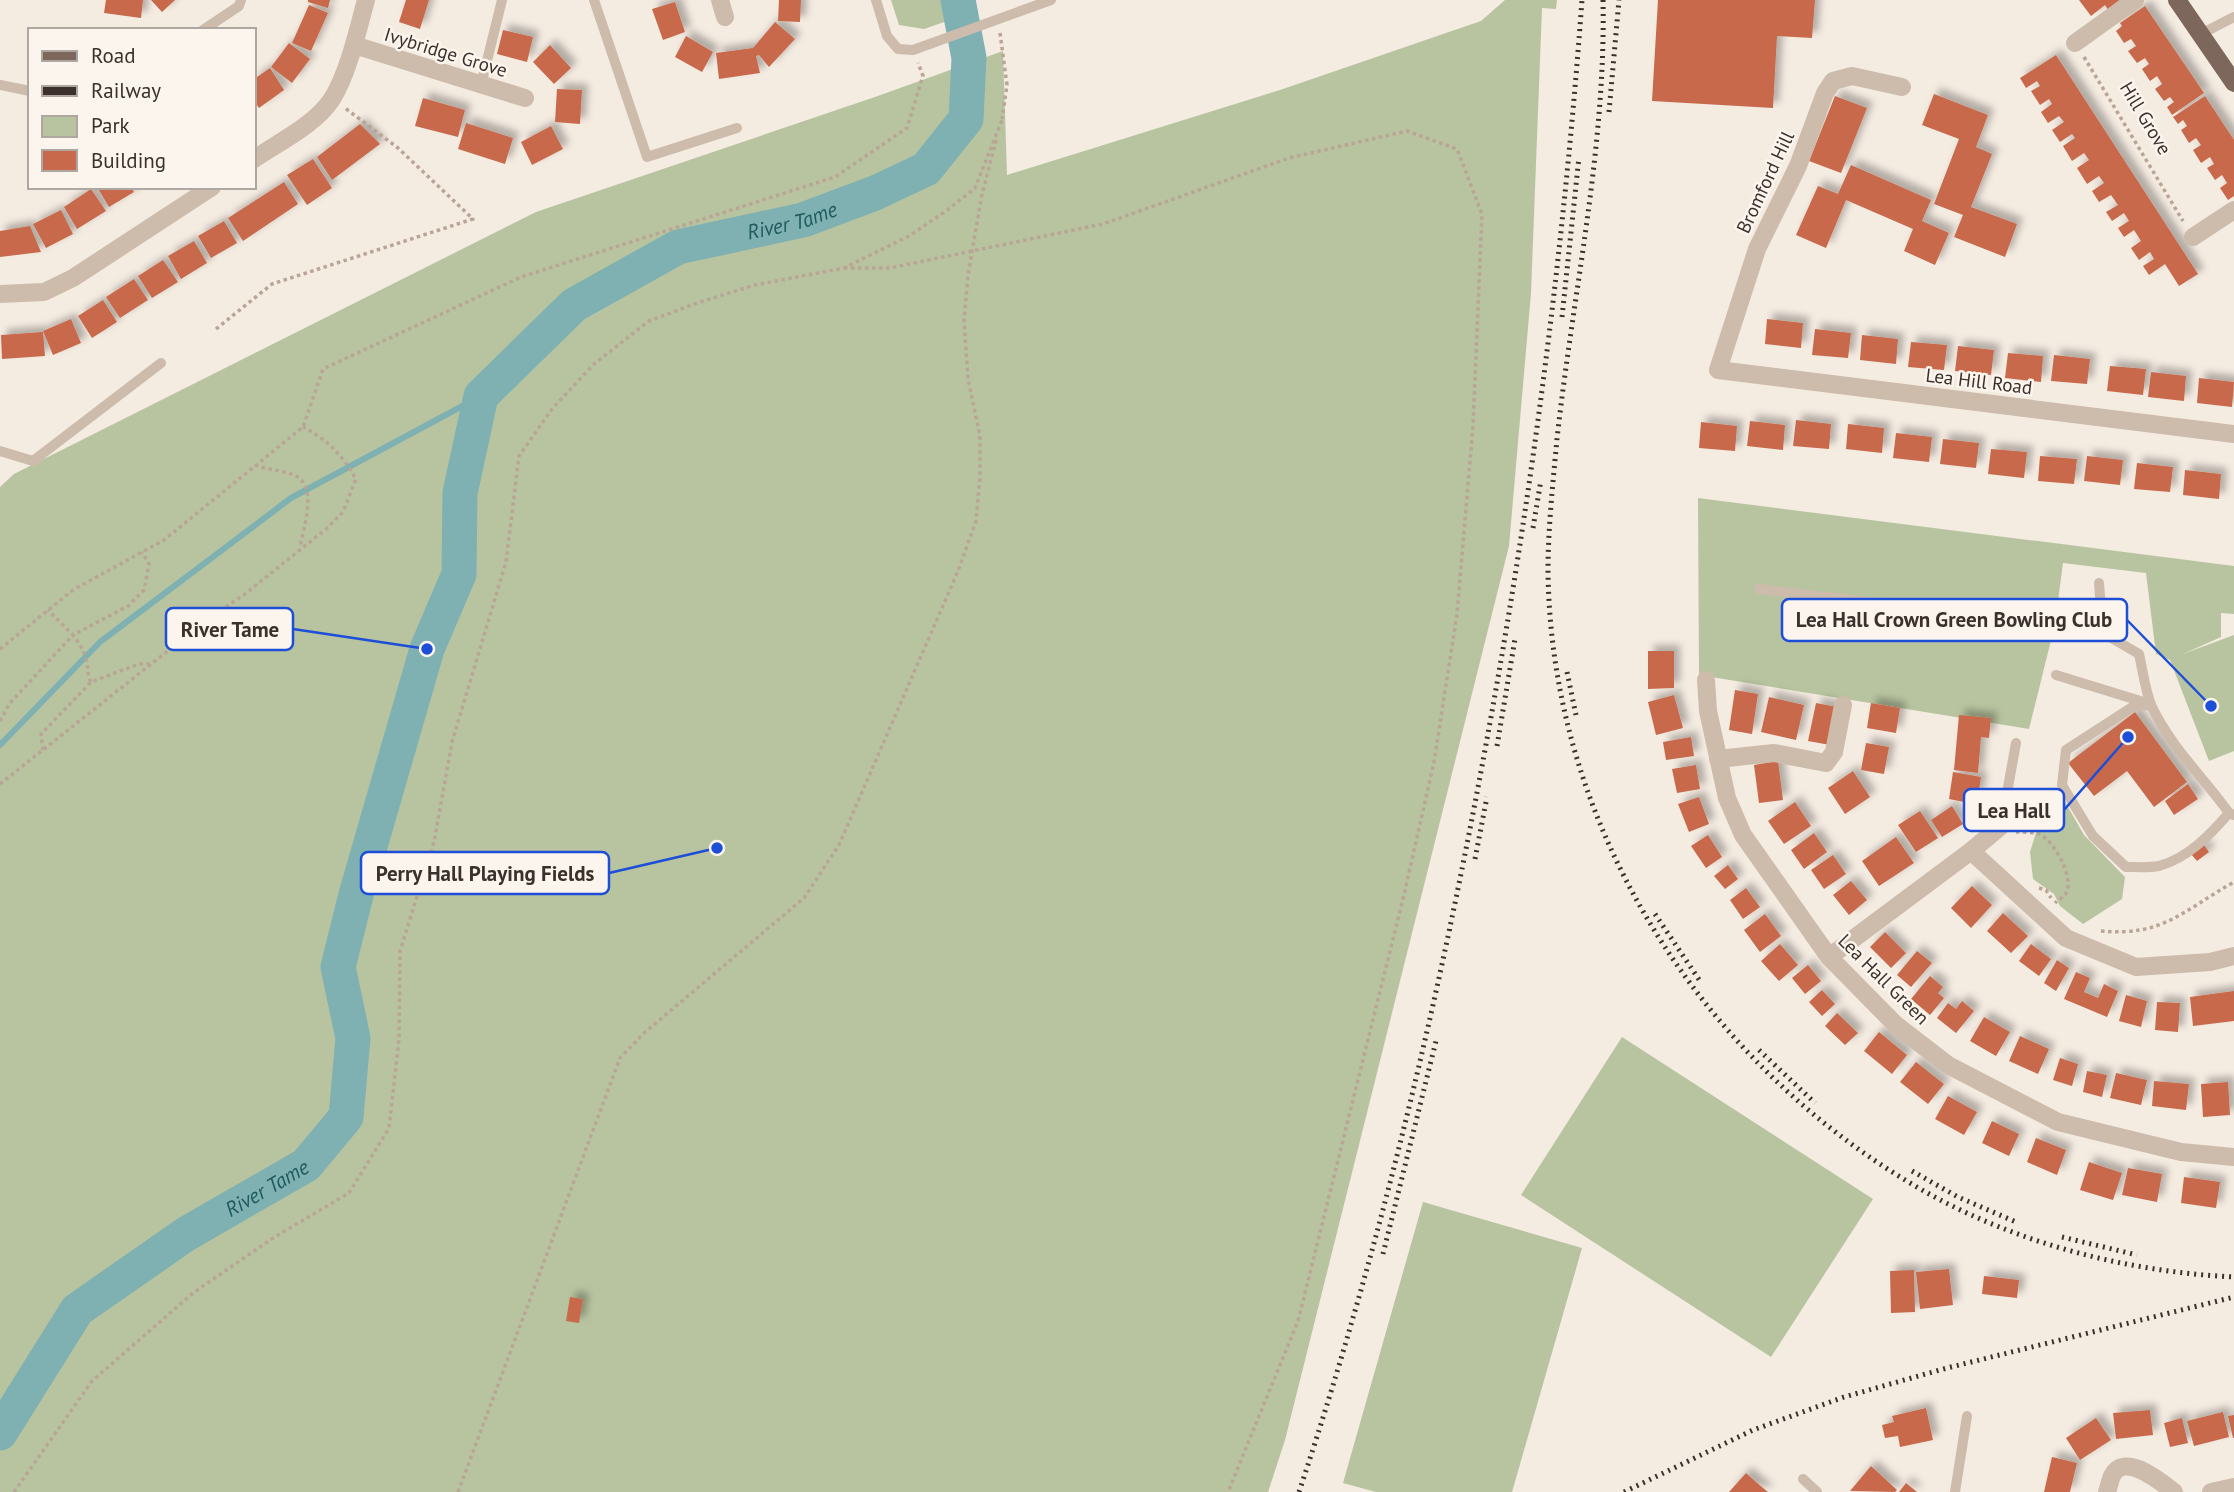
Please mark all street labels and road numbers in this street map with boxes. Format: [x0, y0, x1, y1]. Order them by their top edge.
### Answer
street label: Ivybridge Grove [382, 22, 510, 82]
street label: Hill Grove [2115, 77, 2177, 159]
street label: Bromford Hill [1731, 127, 1799, 237]
street label: Lea Hill Road [1924, 363, 2034, 399]
street label: Lea Hall Green [1834, 929, 1934, 1029]

